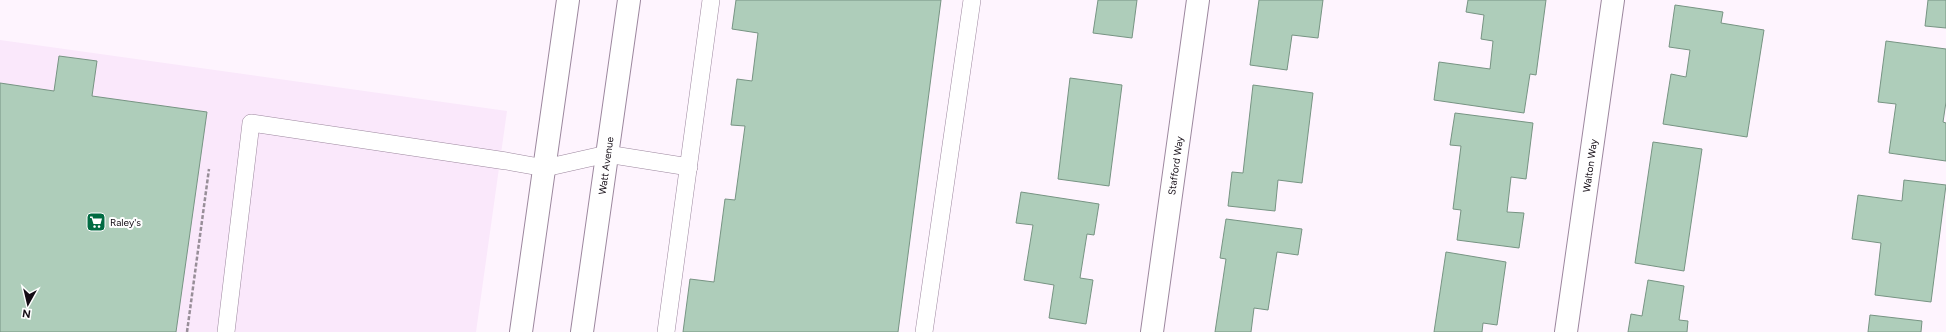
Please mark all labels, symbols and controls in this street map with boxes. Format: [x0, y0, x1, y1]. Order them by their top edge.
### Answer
street label: Watt Avenue [595, 135, 616, 195]
street label: Stafford Way [1165, 135, 1186, 196]
street label: Walton Way [1579, 137, 1600, 193]
supermarket icon: Raley's [85, 211, 107, 233]
place label: Raley's [110, 216, 141, 229]
north arrow [8, 284, 48, 324]
text: N [22, 306, 32, 320]

